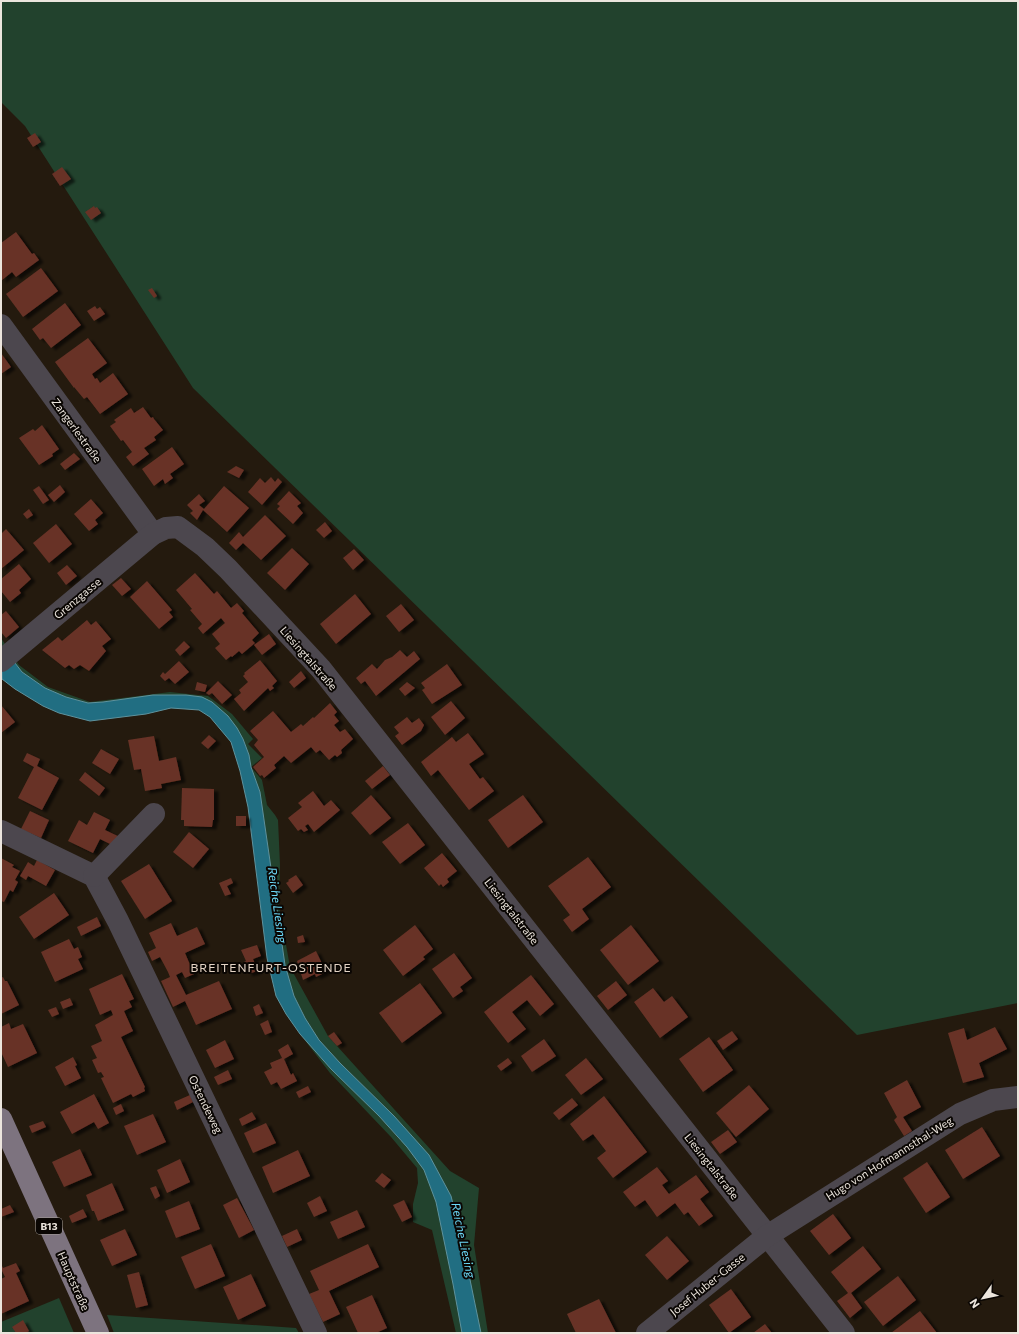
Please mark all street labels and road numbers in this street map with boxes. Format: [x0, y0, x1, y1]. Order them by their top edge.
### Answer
street label: Zangerlestraße [49, 395, 105, 465]
street label: Grenzgasse [51, 574, 103, 621]
street label: Liesingtalstraße [278, 624, 340, 693]
street label: Liesingtalstraße [482, 875, 542, 947]
street label: Ostendeweg [186, 1073, 226, 1135]
street label: Hugo von Hofmannsthal-Weg [823, 1114, 955, 1202]
street label: Liesingtalstraße [682, 1130, 742, 1202]
road number: B13 [36, 1218, 62, 1234]
street label: Hauptstraße [55, 1250, 93, 1313]
street label: Josef Huber-Gasse [667, 1250, 748, 1319]

